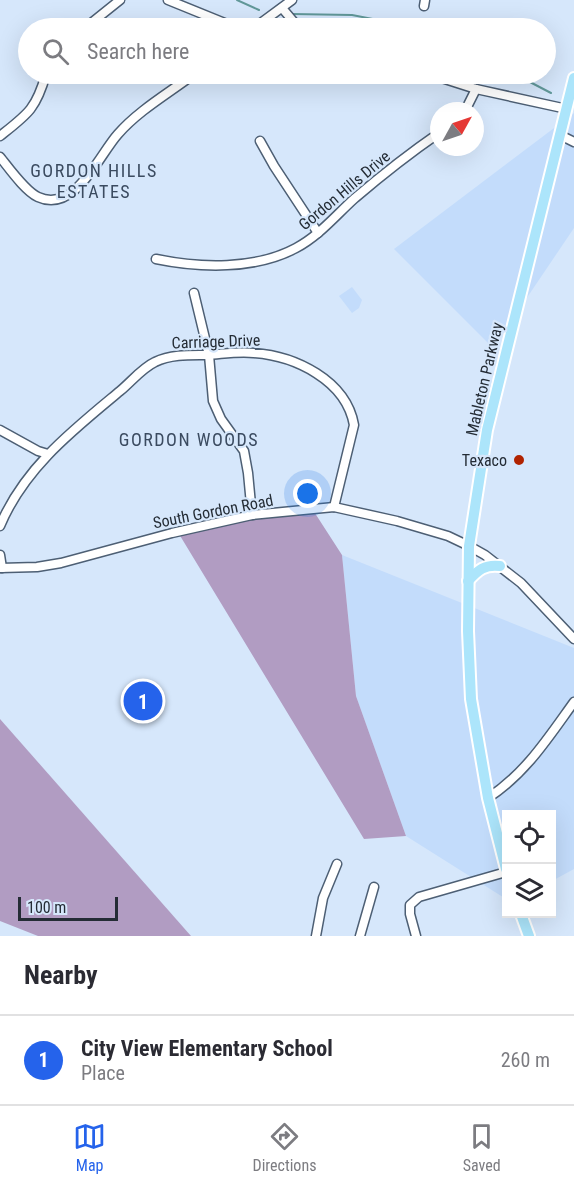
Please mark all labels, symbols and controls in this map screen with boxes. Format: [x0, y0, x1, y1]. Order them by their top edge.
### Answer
search box [18, 18, 556, 84]
icon: search [39, 35, 72, 68]
text: Search here [87, 39, 189, 64]
north arrow [430, 102, 484, 156]
street label: Gordon Hills Drive [295, 147, 394, 234]
district label: GORDON HILLS ESTATES [30, 160, 158, 202]
street label: Mableton Parkway [462, 320, 507, 438]
street label: Carriage Drive [171, 330, 261, 353]
district label: GORDON WOODS [119, 429, 259, 450]
place label: Texaco [462, 451, 507, 470]
marker: Texaco [512, 453, 526, 467]
your location [293, 479, 322, 508]
street label: South Gordon Road [151, 491, 275, 532]
pin: 1 [124, 678, 162, 724]
map controls [502, 810, 556, 918]
button: locate [502, 810, 556, 864]
button: layers [502, 864, 556, 918]
scale bar [18, 894, 118, 922]
text: 100 m [27, 898, 66, 917]
text: Nearby [24, 960, 98, 990]
text: City View Elementary School [81, 1036, 333, 1061]
text: 1 [38, 1048, 49, 1072]
text: 260 m [501, 1048, 550, 1072]
text: Place [81, 1061, 125, 1085]
tab: Map [73, 1120, 106, 1175]
tab: Directions [253, 1120, 316, 1175]
tab: Saved [463, 1120, 501, 1175]

